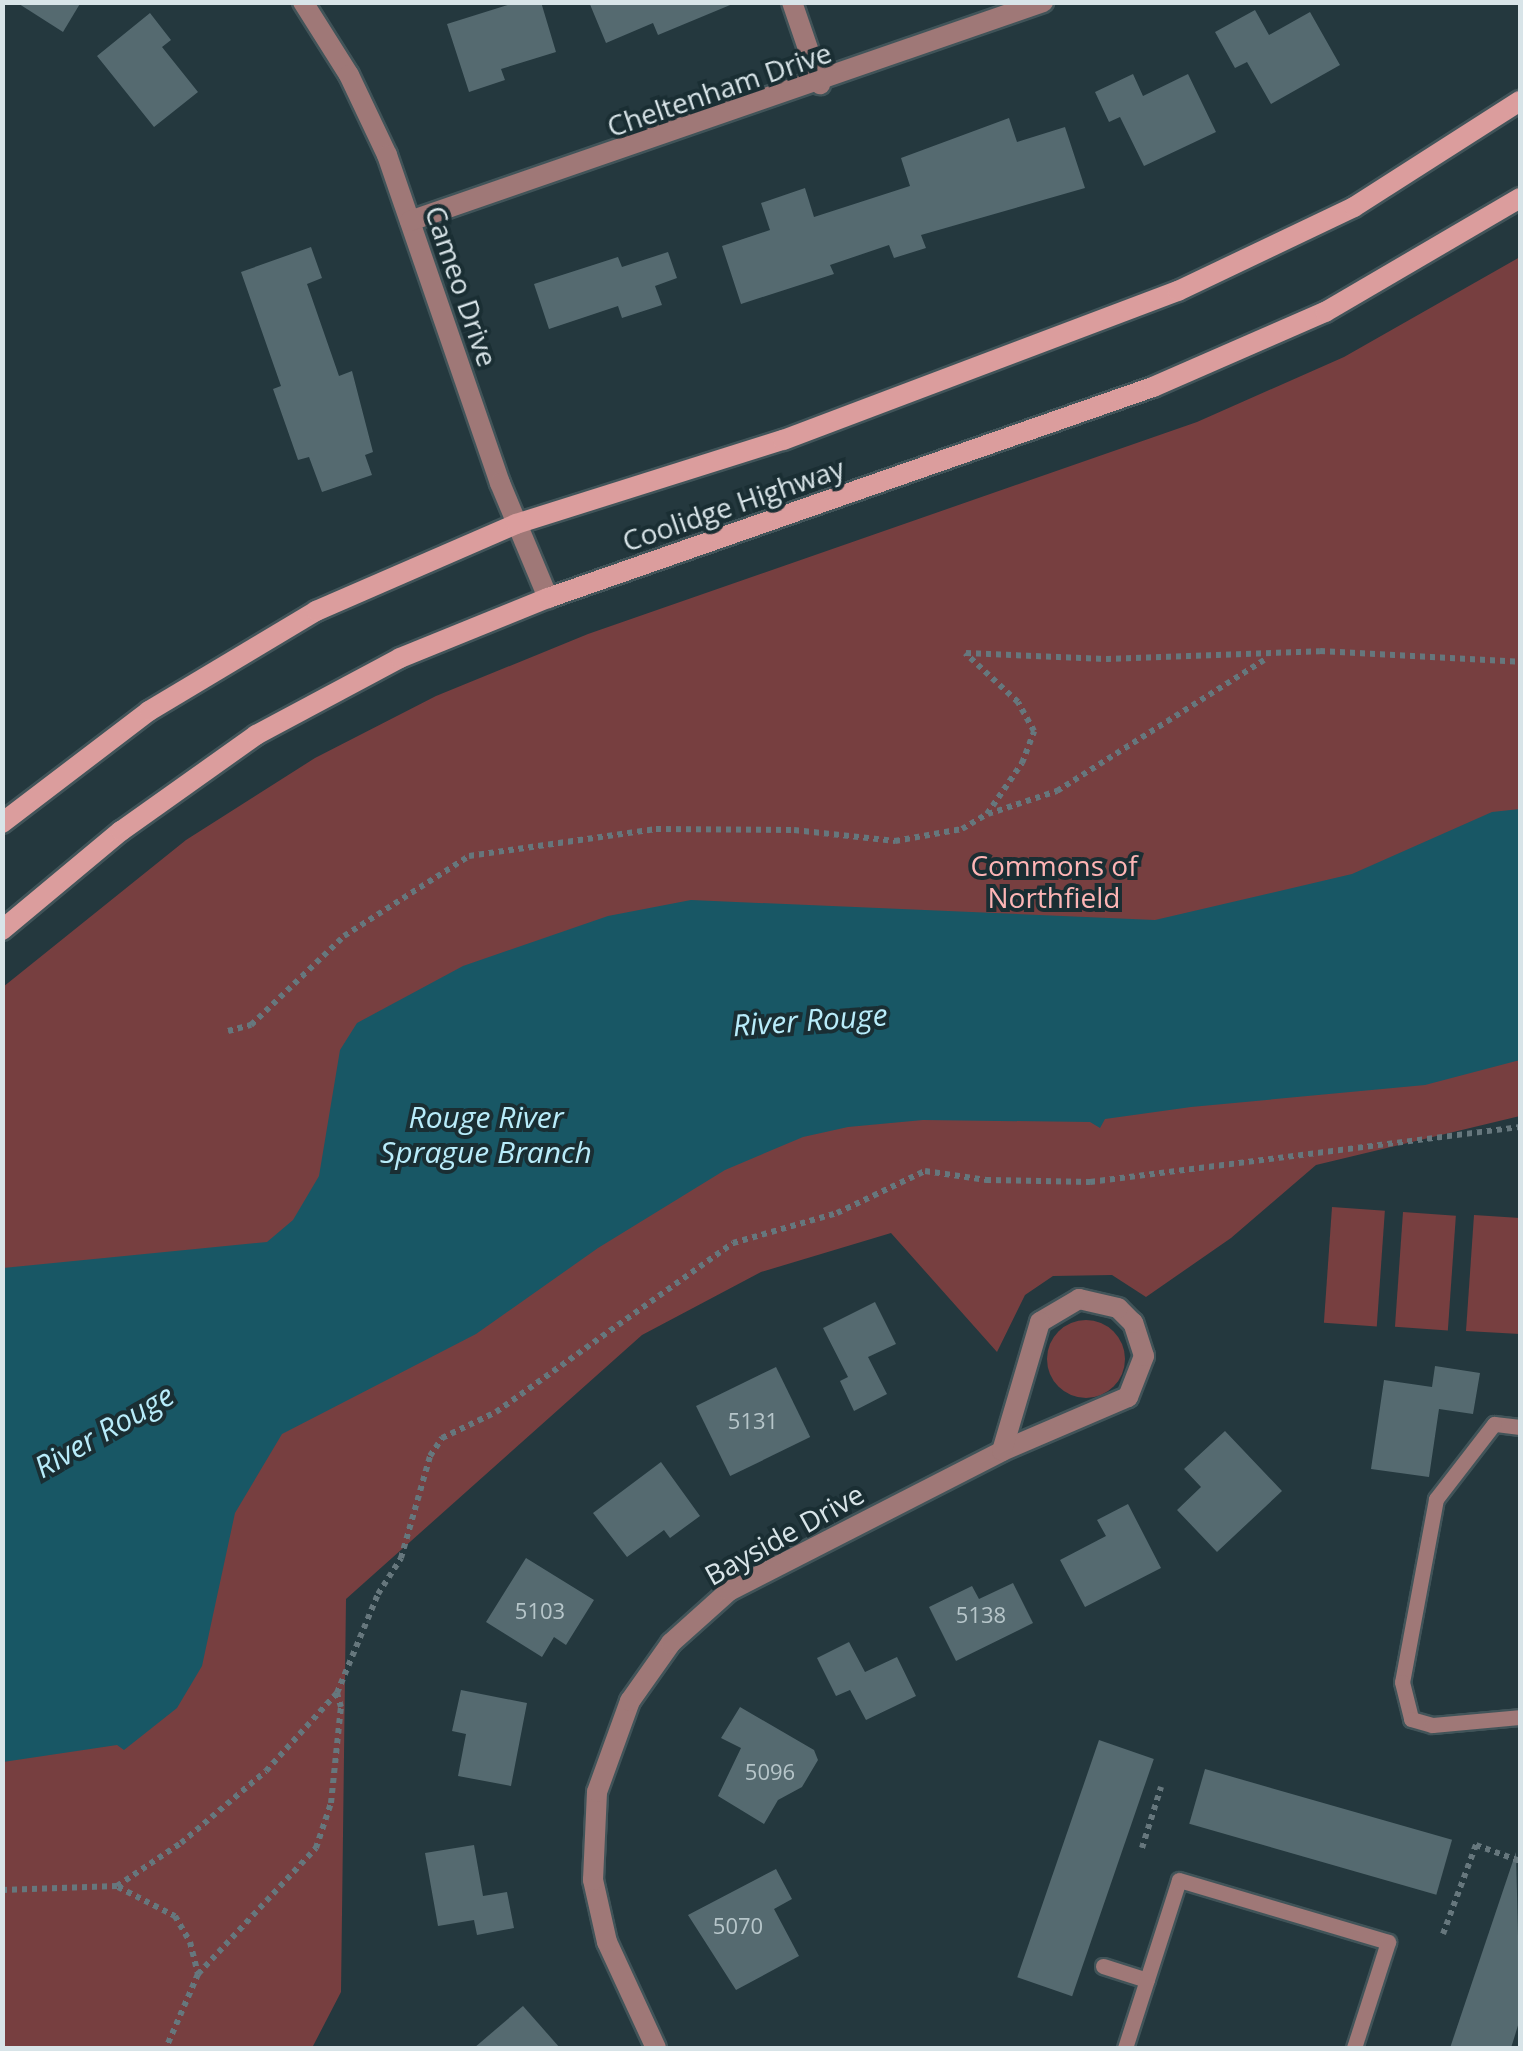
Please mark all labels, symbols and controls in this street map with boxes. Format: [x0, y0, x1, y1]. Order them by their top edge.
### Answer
street label: Cheltenham Drive [602, 35, 836, 143]
street label: Cameo Drive [419, 201, 505, 371]
street label: Coolidge Highway [618, 450, 848, 558]
park label: Commons of Northfield [970, 848, 1138, 914]
water label: River Rouge [731, 997, 889, 1043]
water label: Rouge River Sprague Branch [380, 1099, 592, 1170]
water label: River Rouge [28, 1377, 180, 1485]
house number: 5131 [728, 1408, 778, 1434]
street label: Bayside Drive [699, 1476, 869, 1592]
house number: 5103 [515, 1598, 565, 1624]
house number: 5138 [956, 1602, 1006, 1628]
house number: 5096 [745, 1759, 795, 1785]
house number: 5070 [713, 1913, 763, 1939]

